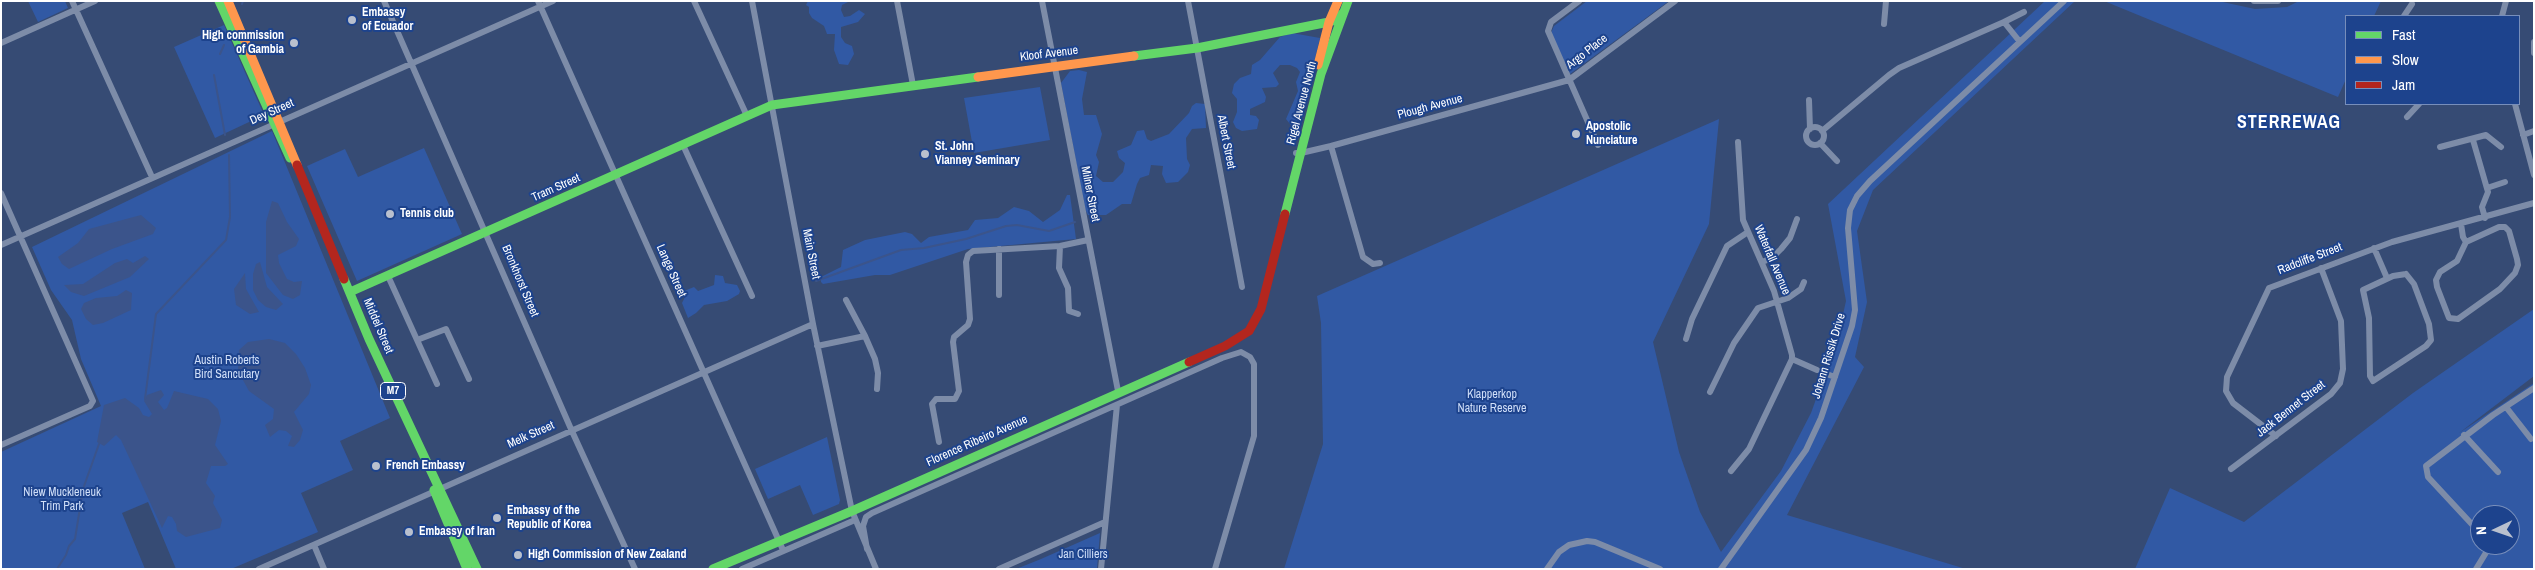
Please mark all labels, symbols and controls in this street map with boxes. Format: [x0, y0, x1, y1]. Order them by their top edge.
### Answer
place label: Embassy of Ecuador [362, 6, 413, 34]
marker: Embassy of Ecuador [346, 14, 358, 26]
legend [2345, 15, 2520, 105]
text: Fast [2392, 24, 2415, 45]
place label: High commission of Gambia [202, 29, 284, 57]
street label: Argo Place [1564, 32, 1610, 72]
marker: High commission of Gambia [288, 37, 300, 49]
street label: Kloof Avenue [1019, 43, 1079, 65]
text: Slow [2392, 49, 2419, 70]
street label: Rigel Avenue North [1284, 60, 1320, 146]
text: Jam [2392, 74, 2415, 95]
street label: Plough Avenue [1396, 91, 1464, 123]
street label: Dey Street [248, 96, 296, 128]
district label: STERREWAG [2236, 112, 2342, 134]
street label: Albert Street [1214, 114, 1238, 170]
place label: Apostolic Nunciature [1586, 120, 1637, 148]
marker: Apostolic Nunciature [1570, 128, 1582, 140]
place label: St. John Vianney Seminary [935, 140, 1020, 168]
marker: St. John Vianney Seminary [919, 148, 931, 160]
street label: Milner Street [1078, 165, 1102, 223]
street label: Tram Street [530, 171, 582, 205]
place label: Tennis club [400, 207, 454, 221]
marker: Tennis club [384, 208, 396, 220]
street label: Waterfall Avenue [1751, 223, 1793, 297]
street label: Main Street [799, 228, 823, 280]
street label: Radcliffe Street [2276, 240, 2344, 278]
street label: Lange Street [653, 242, 689, 300]
street label: Bronkhorst Street [498, 243, 542, 319]
street label: Middel Street [360, 296, 396, 356]
street label: Johann Rissik Drive [1809, 312, 1849, 400]
park label: Austin Roberts Bird Sancutary [194, 354, 260, 382]
street label: Jack Bennet Street [2254, 378, 2328, 440]
road number: M7 [380, 382, 406, 400]
park label: Klapperkop Nature Reserve [1458, 388, 1526, 416]
street label: Florence Ribeiro Avenue [924, 412, 1030, 470]
street label: Melk Street [505, 418, 557, 452]
place label: French Embassy [386, 459, 465, 473]
marker: French Embassy [370, 460, 382, 472]
park label: Niew Muckleneuk Trim Park [23, 486, 101, 514]
place label: Embassy of the Republic of Korea [507, 504, 591, 532]
north arrow [2470, 505, 2520, 555]
marker: Embassy of the Republic of Korea [491, 512, 503, 524]
place label: Embassy of Iran [419, 525, 495, 539]
marker: Embassy of Iran [403, 526, 415, 538]
text: N [2472, 526, 2490, 535]
place label: High Commission of New Zealand [528, 548, 687, 562]
park label: Jan Cilliers [1058, 548, 1108, 562]
marker: High Commission of New Zealand [512, 549, 524, 561]

